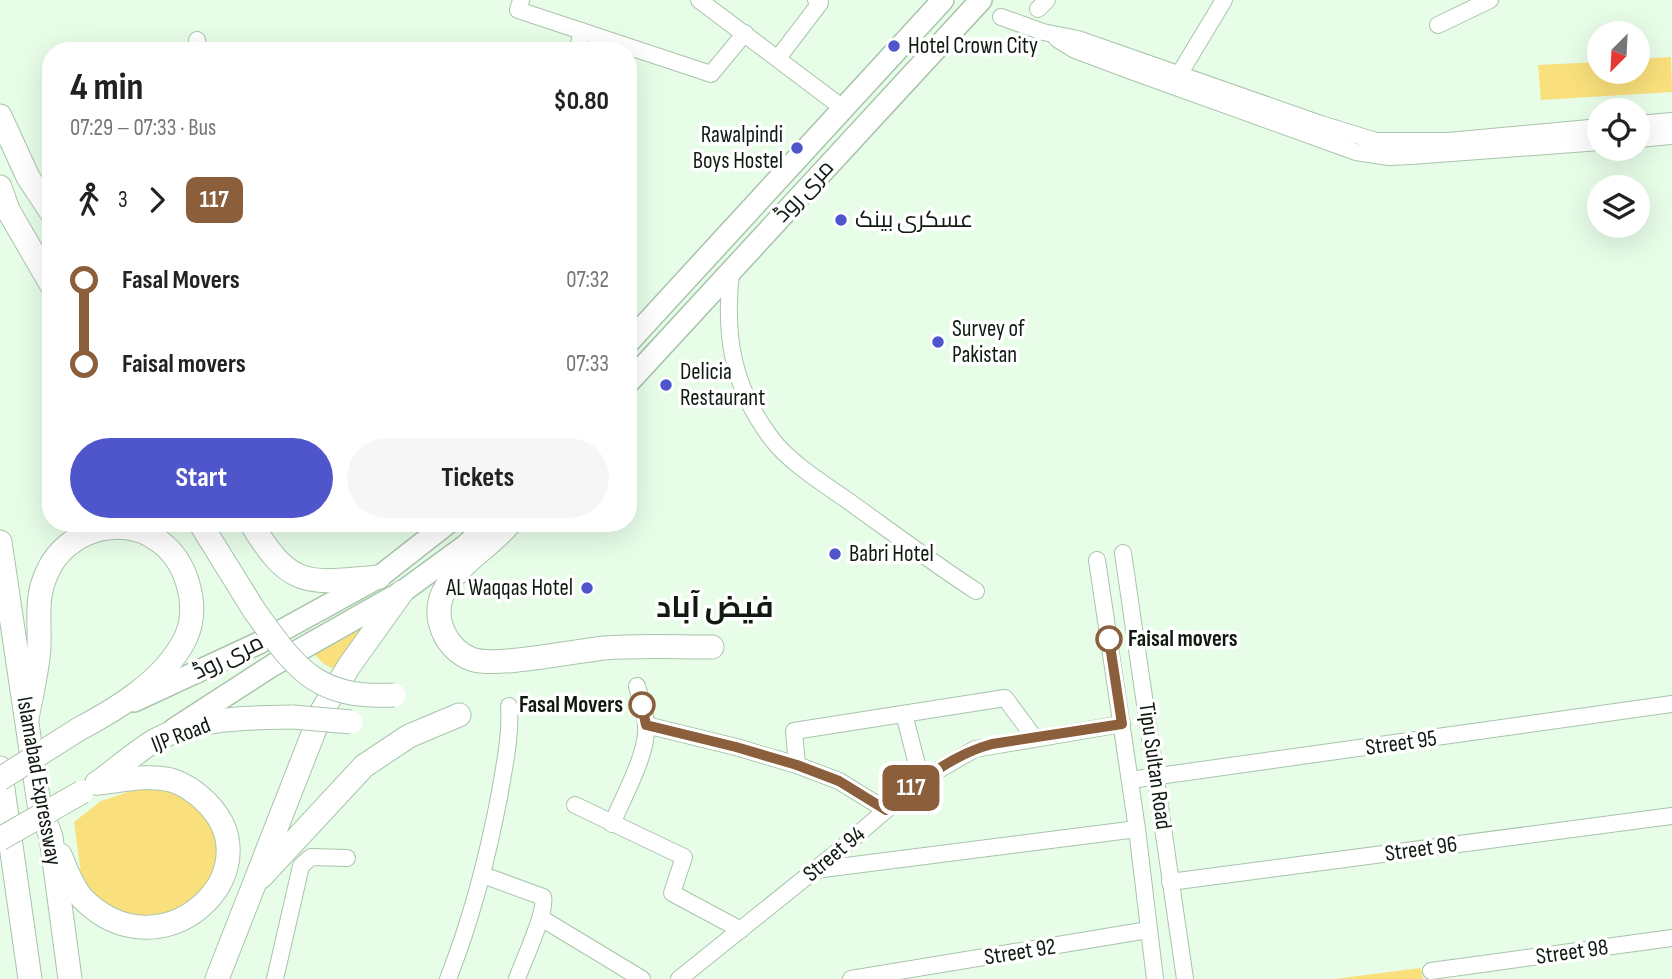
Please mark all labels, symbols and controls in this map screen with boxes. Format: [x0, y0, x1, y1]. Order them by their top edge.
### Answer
north arrow [1587, 21, 1650, 84]
map controls [1587, 21, 1650, 238]
place label: Hotel Crown City [908, 32, 1038, 60]
marker: Hotel Crown City [886, 38, 902, 54]
text: 4 min [70, 65, 143, 110]
text: $0.80 [553, 86, 609, 117]
button: locate [1587, 98, 1650, 161]
text: 07:29 – 07:33 · Bus [70, 114, 216, 142]
place label: Rawalpindi Boys Hostel [693, 121, 783, 175]
marker: Rawalpindi Boys Hostel [789, 140, 805, 156]
street label: مری روڈ [768, 154, 840, 228]
button: layers [1587, 175, 1650, 238]
icon: walk [70, 181, 108, 219]
icon: forward [138, 181, 176, 219]
text: 117 [200, 185, 229, 214]
text: 3 [118, 186, 128, 214]
place label: عسکری بینک [855, 206, 973, 234]
marker: عسکری بینک [833, 212, 849, 228]
text: Fasal Movers [122, 265, 240, 296]
text: 07:32 [566, 266, 609, 294]
place label: Survey of Pakistan [952, 315, 1025, 369]
marker: Survey of Pakistan [930, 334, 946, 350]
text: Faisal movers [122, 349, 246, 380]
text: 07:33 [566, 350, 609, 378]
place label: Delicia Restaurant [680, 358, 765, 412]
marker: Delicia Restaurant [658, 377, 674, 393]
button: Start [70, 438, 333, 518]
button: Tickets [347, 438, 609, 518]
place label: Babri Hotel [849, 540, 934, 568]
marker: Babri Hotel [827, 546, 843, 562]
place label: AL Waqqas Hotel [445, 574, 573, 602]
marker: AL Waqqas Hotel [579, 580, 595, 596]
district label: فیض آباد [656, 590, 774, 626]
place label: Faisal movers [1128, 625, 1238, 653]
marker: Faisal movers [1096, 626, 1122, 652]
street label: مری روڈ [188, 628, 268, 686]
place label: Fasal Movers [519, 691, 623, 719]
marker: Fasal Movers [629, 692, 655, 718]
street label: Islamabad Expressway [10, 694, 68, 868]
street label: Tipu Sultan Road [1132, 701, 1178, 831]
street label: IJP Road [147, 711, 215, 759]
street label: Street 95 [1364, 724, 1438, 762]
line badge: 117 [871, 765, 951, 811]
text: 117 [896, 773, 926, 802]
street label: Street 94 [797, 820, 871, 888]
street label: Street 96 [1383, 830, 1459, 868]
street label: Street 92 [982, 933, 1058, 971]
street label: Street 98 [1534, 933, 1610, 971]

